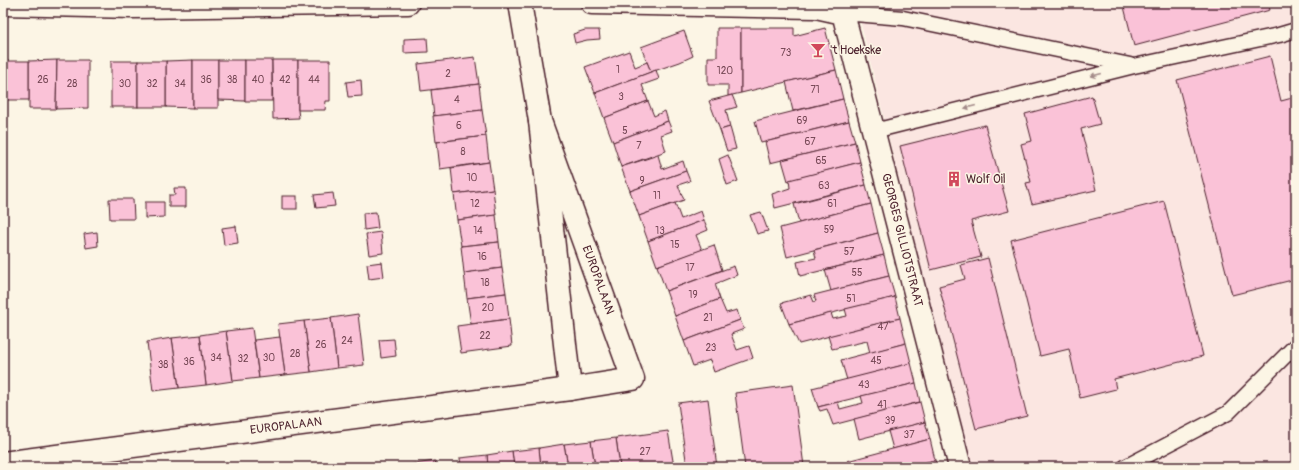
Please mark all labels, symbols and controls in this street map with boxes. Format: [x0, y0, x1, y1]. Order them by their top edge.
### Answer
bar icon: 't Hoekske [809, 41, 827, 59]
place label: 't Hoekske [830, 43, 881, 58]
house number: 73 [781, 47, 792, 59]
house number: 1 [616, 64, 620, 76]
house number: 120 [717, 65, 733, 77]
house number: 2 [445, 68, 451, 80]
one-way arrow [1090, 72, 1102, 78]
house number: 26 [37, 74, 49, 86]
house number: 36 [200, 74, 212, 86]
house number: 38 [227, 74, 237, 86]
house number: 40 [252, 74, 264, 86]
house number: 42 [279, 74, 291, 86]
house number: 44 [308, 74, 320, 86]
house number: 28 [67, 78, 77, 90]
house number: 30 [119, 78, 131, 90]
house number: 32 [146, 78, 158, 90]
house number: 34 [174, 78, 186, 90]
house number: 71 [810, 84, 820, 96]
house number: 3 [618, 91, 624, 103]
house number: 4 [454, 94, 460, 106]
one-way arrow [964, 104, 976, 110]
house number: 69 [797, 115, 807, 127]
house number: 6 [456, 120, 462, 132]
house number: 5 [622, 125, 628, 137]
house number: 67 [804, 136, 816, 148]
house number: 7 [636, 140, 642, 152]
house number: 8 [460, 146, 466, 158]
house number: 65 [815, 155, 827, 167]
building icon: Wolf Oil [945, 170, 963, 188]
house number: 10 [467, 172, 478, 184]
street label: GEORGES GILLIOTSTRAAT [878, 172, 926, 309]
place label: Wolf Oil [966, 172, 1006, 187]
house number: 9 [639, 175, 645, 187]
house number: 63 [818, 180, 830, 192]
house number: 11 [653, 190, 661, 202]
house number: 12 [470, 198, 480, 210]
house number: 61 [827, 198, 837, 210]
house number: 59 [824, 224, 834, 236]
house number: 14 [473, 225, 483, 237]
house number: 13 [655, 225, 665, 237]
house number: 15 [670, 239, 680, 251]
street label: EUROPALAAN [579, 243, 617, 317]
house number: 57 [844, 246, 855, 258]
house number: 16 [477, 251, 487, 263]
house number: 17 [685, 262, 695, 274]
house number: 55 [852, 267, 862, 279]
house number: 18 [481, 277, 489, 289]
house number: 19 [688, 289, 698, 301]
house number: 51 [846, 293, 856, 305]
house number: 20 [482, 302, 494, 314]
house number: 21 [703, 312, 713, 324]
house number: 47 [877, 321, 889, 333]
house number: 22 [479, 330, 491, 342]
house number: 24 [341, 335, 353, 347]
house number: 26 [315, 339, 327, 351]
house number: 23 [706, 342, 717, 354]
house number: 28 [290, 348, 300, 360]
house number: 34 [210, 352, 222, 364]
house number: 30 [263, 352, 275, 364]
house number: 32 [237, 353, 249, 365]
house number: 45 [870, 355, 882, 367]
house number: 36 [183, 356, 195, 368]
house number: 38 [158, 359, 168, 371]
house number: 43 [858, 379, 870, 391]
house number: 41 [877, 399, 887, 411]
street label: EUROPALAAN [249, 414, 323, 438]
house number: 39 [885, 415, 895, 427]
house number: 37 [904, 429, 915, 441]
house number: 27 [640, 446, 651, 458]

